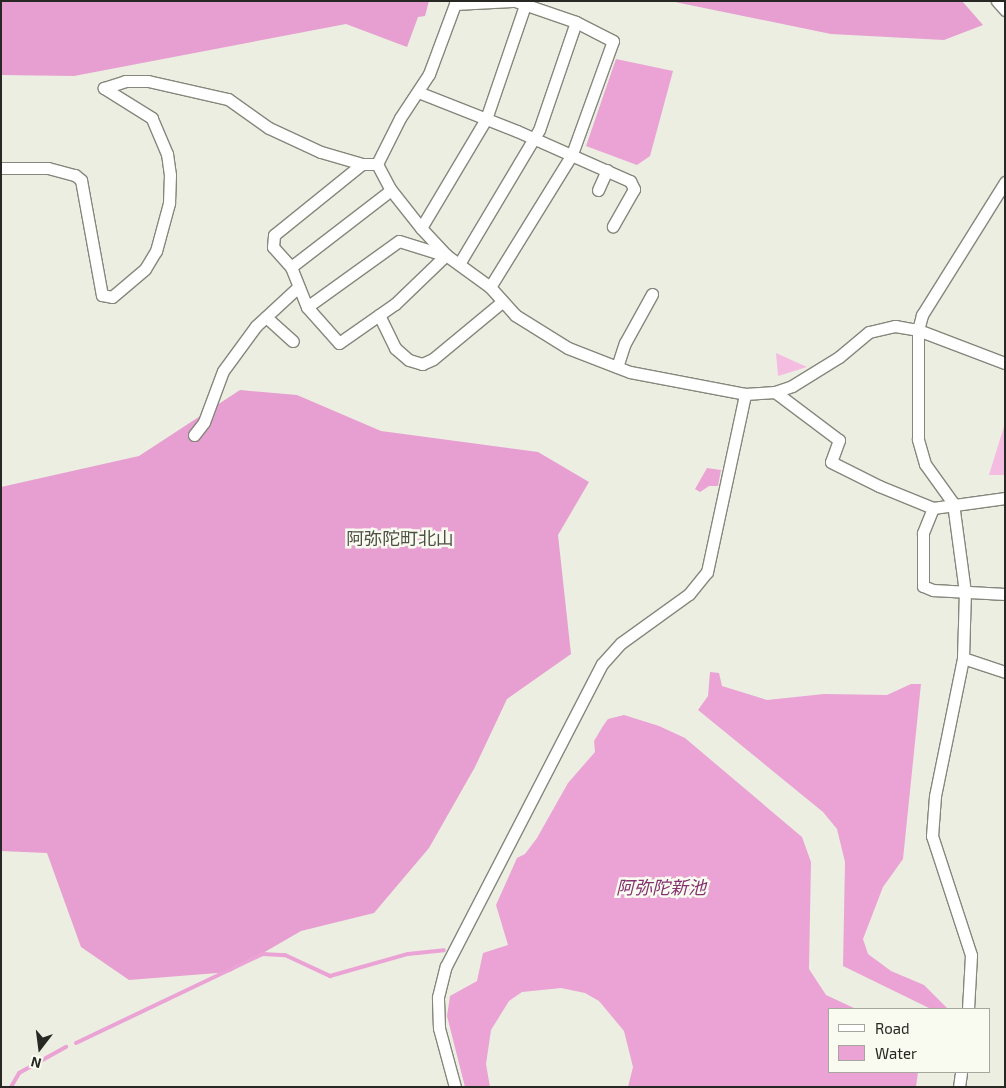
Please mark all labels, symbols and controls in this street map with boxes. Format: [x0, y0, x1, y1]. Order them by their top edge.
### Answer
district label: 阿弥陀町北山 [346, 527, 454, 549]
water label: 阿弥陀新池 [616, 876, 706, 898]
legend [828, 1008, 991, 1073]
text: Road [875, 1019, 910, 1037]
north arrow [15, 1023, 65, 1073]
text: Water [875, 1044, 917, 1062]
text: N [29, 1053, 43, 1072]

